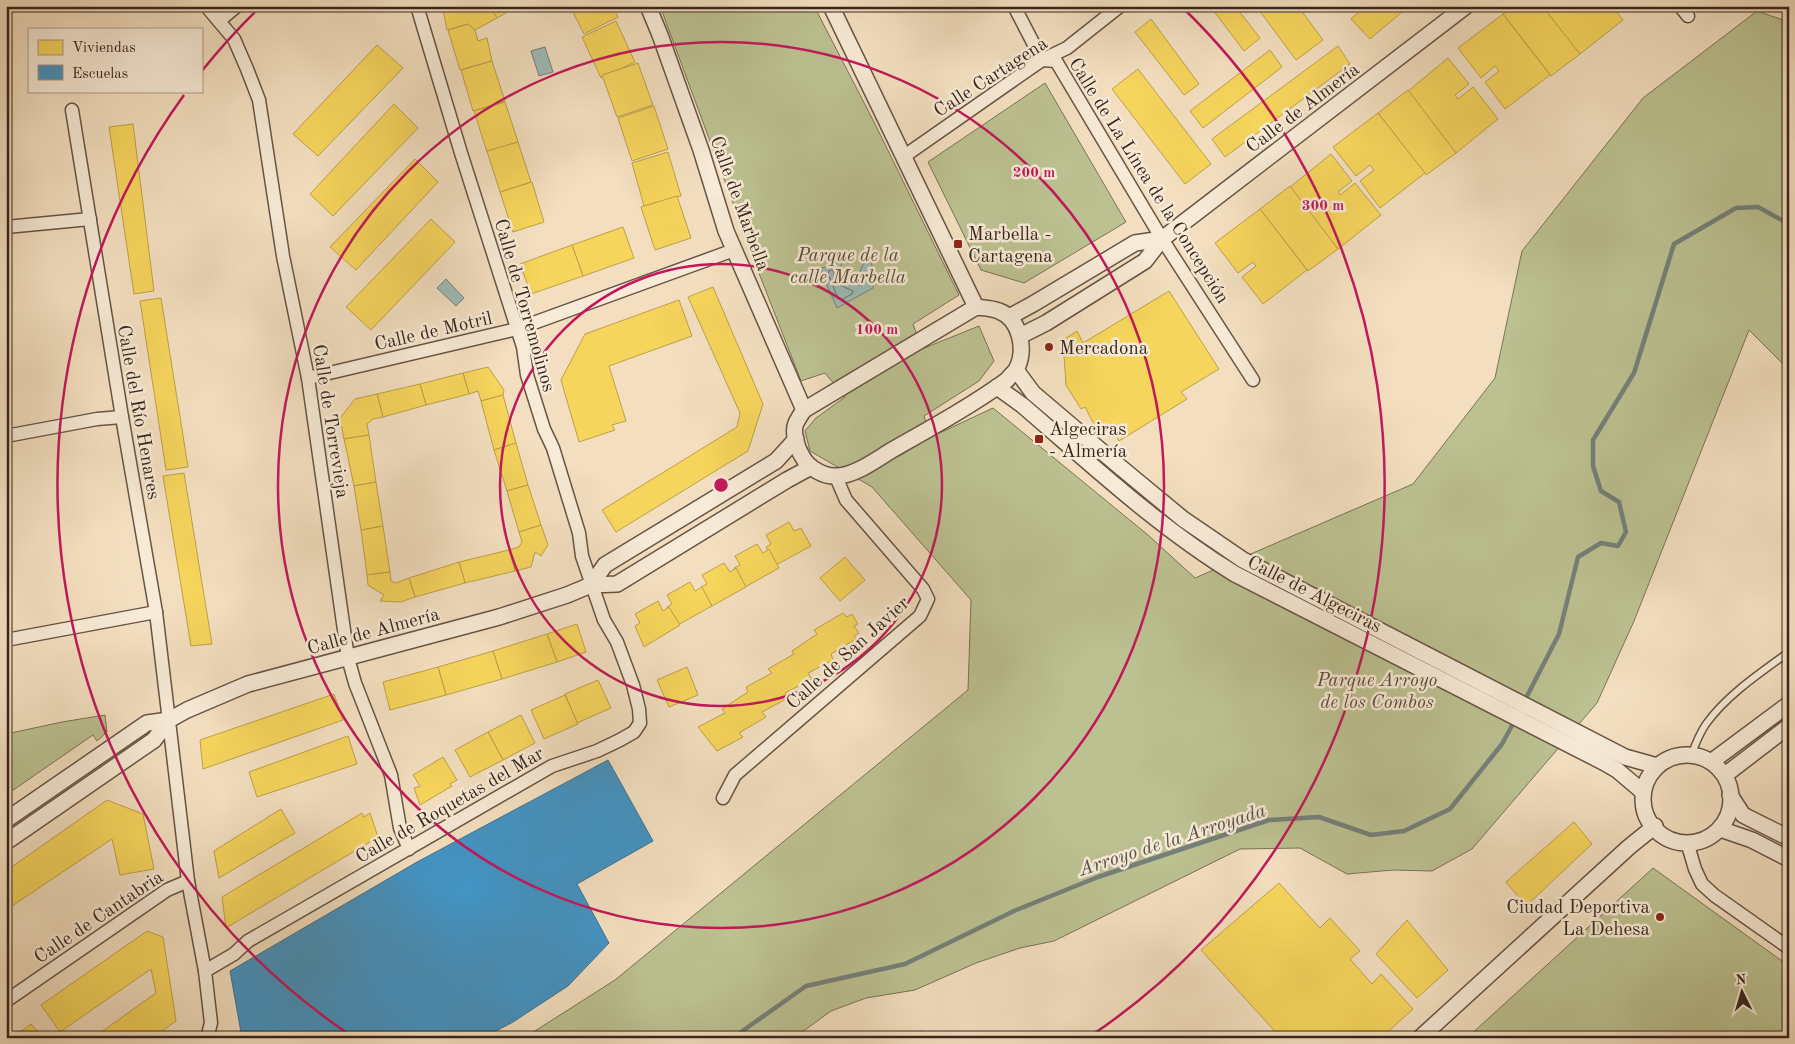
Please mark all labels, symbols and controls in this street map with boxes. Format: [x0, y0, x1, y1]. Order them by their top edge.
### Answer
legend [28, 28, 202, 92]
street label: Calle Cartagena [931, 34, 1052, 122]
text: Viviendas [72, 41, 136, 56]
street label: Calle de La Línea de la Concepción [1064, 55, 1232, 307]
street label: Calle de Almería [1243, 60, 1364, 158]
text: Escuelas [72, 67, 128, 82]
street label: Calle de Marbella [706, 134, 772, 274]
text: 200 m [1013, 166, 1055, 181]
text: 300 m [1302, 199, 1344, 214]
street label: Calle de Torremolinos [490, 217, 557, 394]
place label: Marbella - Cartagena [968, 226, 1053, 267]
marker: Marbella - Cartagena [952, 238, 964, 250]
park label: Parque de la calle Marbella [790, 247, 906, 288]
street label: Calle de Motril [373, 310, 494, 355]
text: 100 m [856, 323, 898, 338]
street label: Calle del Río Henares [113, 324, 162, 501]
place label: Mercadona [1059, 340, 1149, 359]
marker: Mercadona [1043, 341, 1055, 353]
street label: Calle de Torrevieja [308, 343, 351, 500]
place label: Algeciras - Almería [1049, 421, 1128, 462]
marker: Algeciras - Almería [1033, 433, 1045, 445]
centre of rings [712, 476, 730, 494]
street label: Calle de Algeciras [1244, 553, 1384, 637]
street label: Calle de San Javier [784, 594, 914, 714]
street label: Calle de Almería [305, 605, 442, 659]
park label: Parque Arroyo de los Combos [1316, 672, 1437, 713]
street label: Calle de Roquetas del Mar [353, 744, 548, 868]
water label: Arroyo de la Arroyada [1075, 801, 1269, 881]
street label: Calle de Cantabria [32, 868, 168, 968]
place label: Ciudad Deportiva La Dehesa [1506, 899, 1651, 940]
marker: Ciudad Deportiva La Dehesa [1654, 911, 1666, 923]
north arrow [1718, 966, 1768, 1016]
text: N [1735, 973, 1747, 987]

